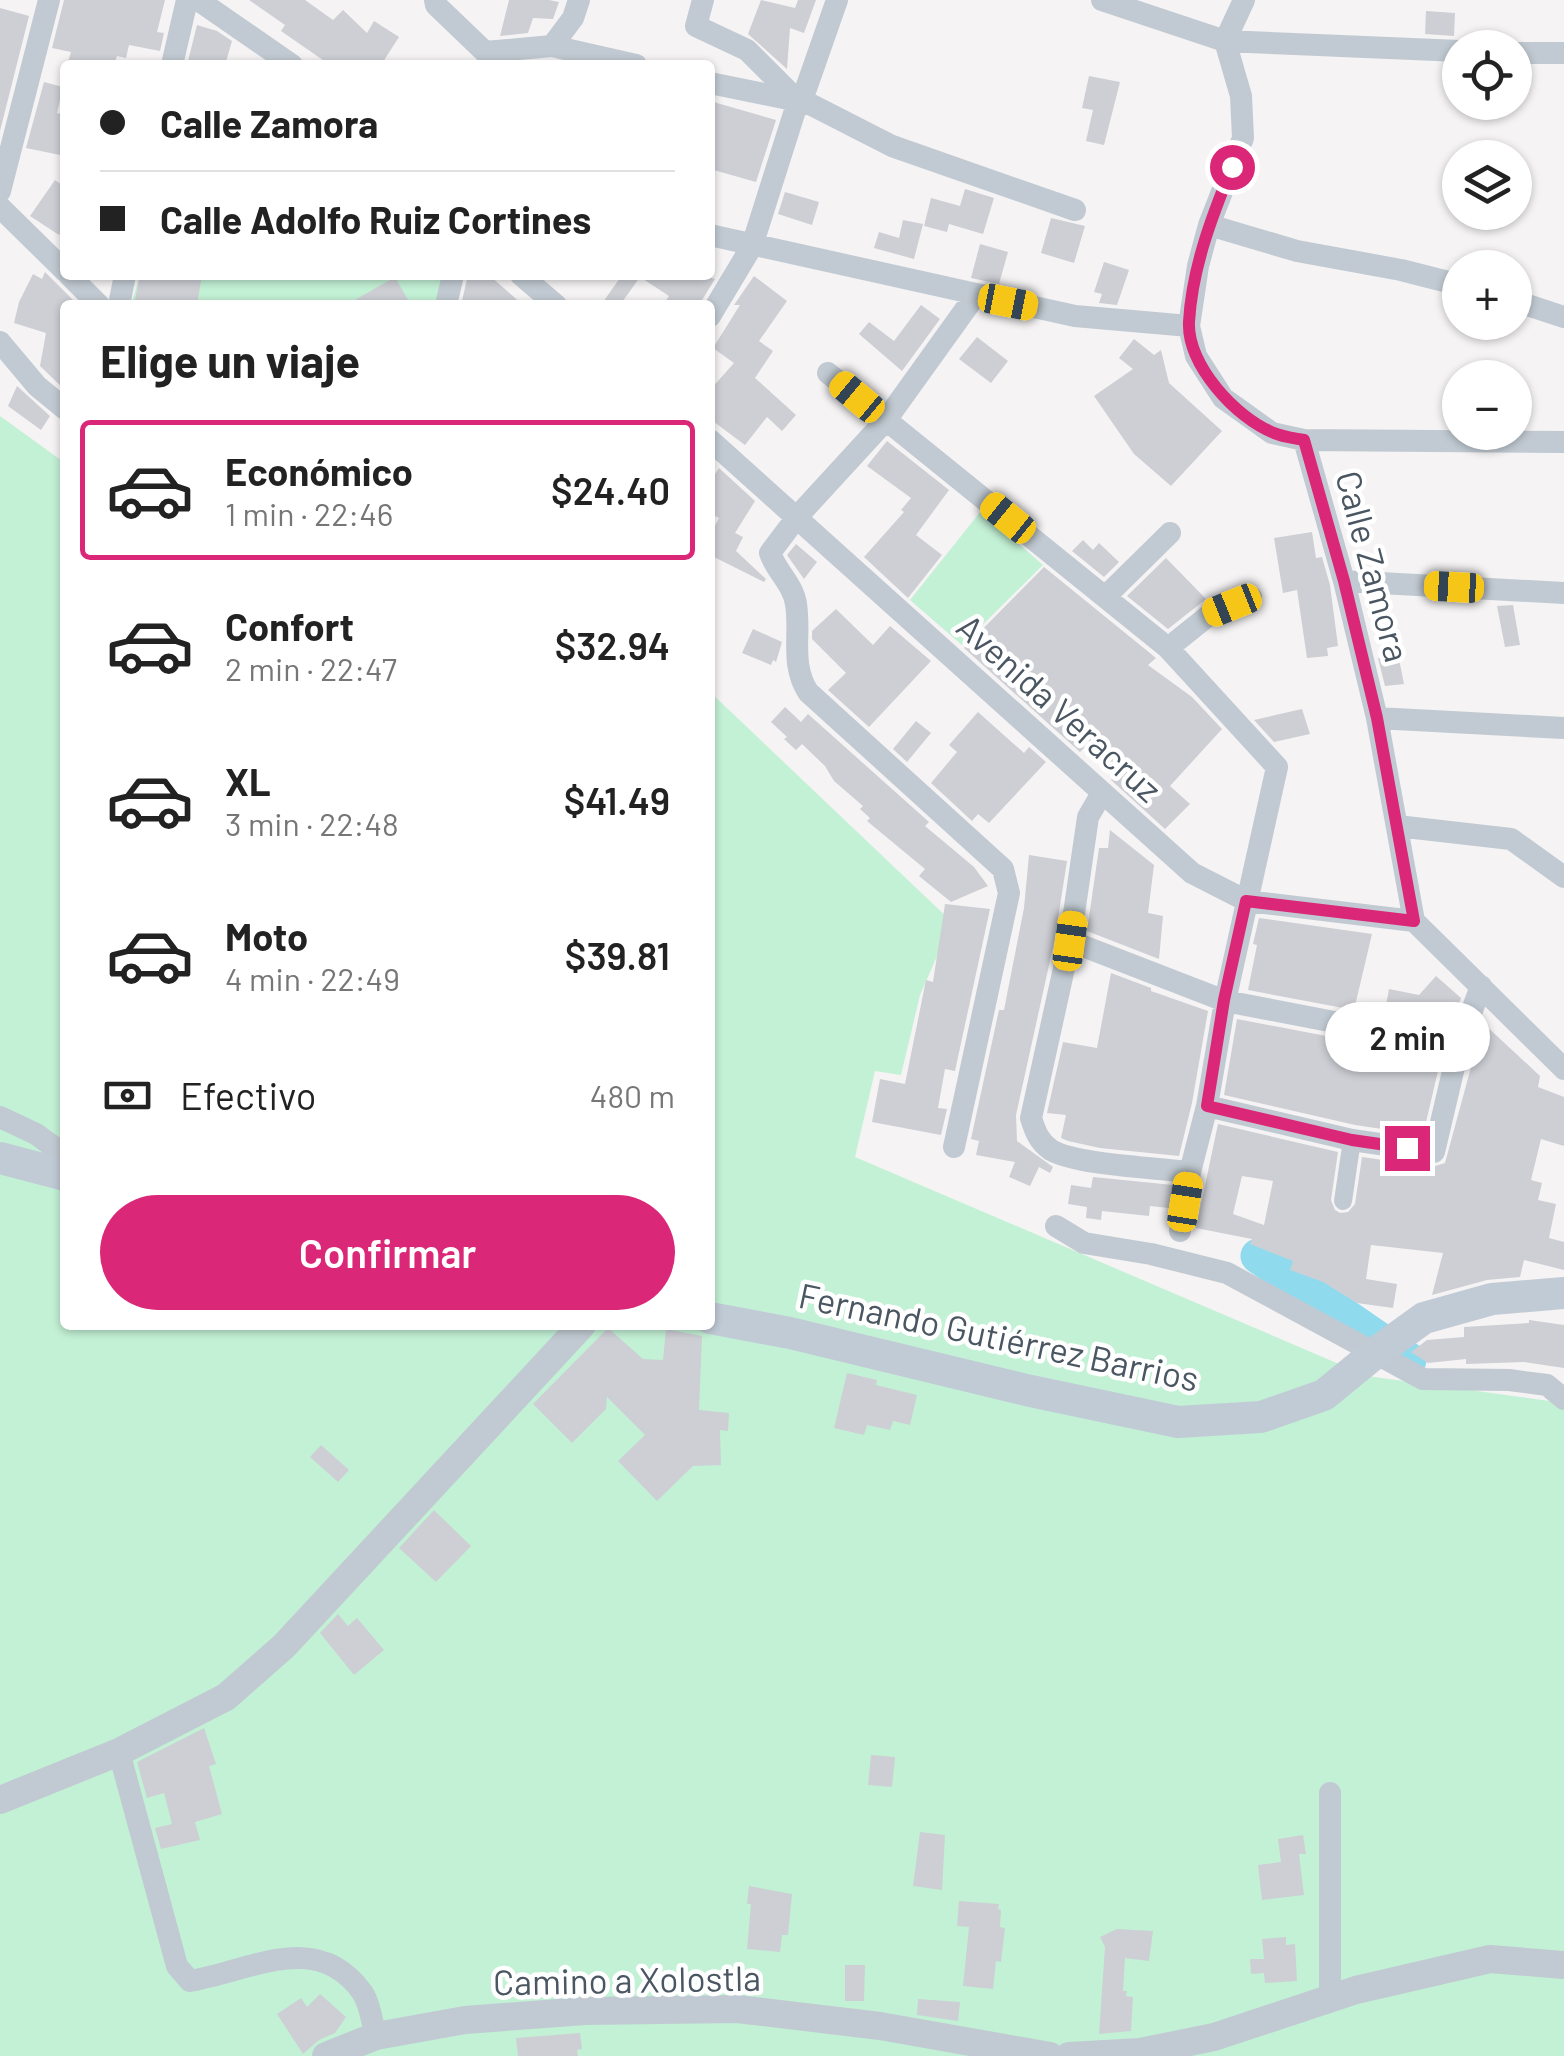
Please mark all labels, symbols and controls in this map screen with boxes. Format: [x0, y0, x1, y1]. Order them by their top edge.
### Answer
map controls [1442, 30, 1532, 450]
button: locate [1442, 30, 1532, 120]
text: Calle Zamora [160, 100, 378, 146]
button: layers [1442, 140, 1532, 230]
route start [1210, 145, 1255, 190]
text: Calle Adolfo Ruiz Cortines [160, 196, 591, 242]
button: + [1442, 250, 1532, 340]
car [976, 282, 1040, 322]
text: Elige un viaje [100, 333, 360, 387]
button: − [1442, 360, 1532, 450]
car [824, 366, 890, 428]
icon: car [105, 445, 195, 535]
text: Económico [225, 448, 413, 494]
street label: Calle Zamora [1328, 466, 1420, 666]
text: $24.40 [551, 467, 670, 513]
car [975, 487, 1041, 549]
text: 1 min · 22:46 [225, 494, 393, 532]
car [1423, 570, 1485, 604]
car [1199, 580, 1265, 630]
icon: car [105, 600, 195, 690]
text: Confort [225, 603, 354, 649]
street label: Avenida Veracruz [949, 604, 1171, 810]
text: $32.94 [555, 622, 670, 668]
text: 2 min · 22:47 [225, 649, 397, 687]
icon: car [105, 755, 195, 845]
text: XL [225, 758, 271, 804]
text: $41.49 [564, 777, 670, 823]
text: 3 min · 22:48 [225, 804, 399, 842]
car [1051, 909, 1089, 973]
icon: car [105, 910, 195, 1000]
text: Moto [225, 913, 308, 959]
text: $39.81 [565, 932, 670, 978]
text: 4 min · 22:49 [225, 959, 400, 997]
callout: 2 min [1324, 1003, 1490, 1073]
text: 2 min [1369, 1018, 1446, 1056]
icon: cash [100, 1068, 155, 1123]
text: Efectivo [180, 1072, 316, 1118]
text: 480 m [590, 1076, 675, 1114]
route end [1385, 1126, 1430, 1171]
car [1165, 1170, 1205, 1234]
button: Confirmar [100, 1195, 675, 1310]
street label: Fernando Gutiérrez Barrios [795, 1273, 1203, 1399]
street label: Camino a Xolostla [493, 1956, 761, 2002]

